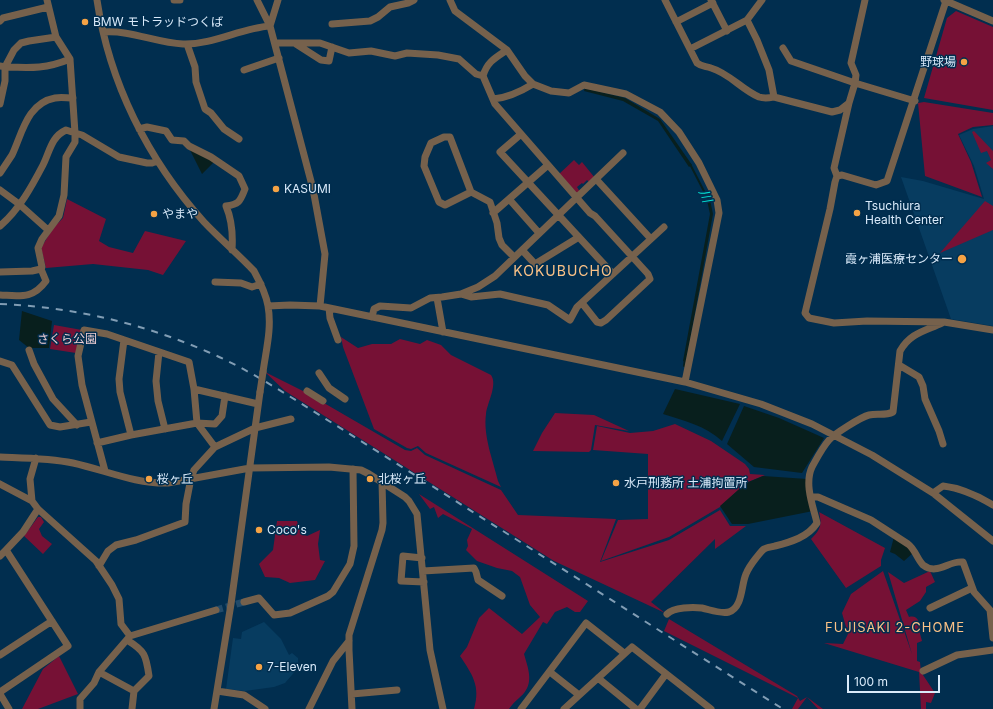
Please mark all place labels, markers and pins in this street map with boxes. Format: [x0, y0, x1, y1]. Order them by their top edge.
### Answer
place label: BMW モトラッドつくば [93, 15, 223, 29]
marker: BMW モトラッドつくば [80, 17, 90, 27]
place label: 野球場 [920, 55, 956, 69]
marker: 野球場 [959, 57, 969, 67]
place label: KASUMI [284, 182, 331, 196]
marker: KASUMI [271, 184, 281, 194]
place label: Tsuchiura Health Center [865, 199, 943, 227]
place label: やまや [162, 207, 198, 221]
marker: Tsuchiura Health Center [852, 208, 862, 218]
marker: やまや [149, 209, 159, 219]
place label: 霞ヶ浦医療センター [845, 252, 953, 266]
marker: 霞ヶ浦医療センター [956, 253, 968, 265]
place label: 桜ヶ丘 [157, 472, 193, 486]
place label: 北桜ヶ丘 [378, 472, 426, 486]
marker: 桜ヶ丘 [144, 474, 154, 484]
marker: 北桜ヶ丘 [365, 474, 375, 484]
place label: 水戸刑務所 土浦拘置所 [624, 476, 747, 490]
marker: 水戸刑務所 土浦拘置所 [611, 478, 621, 488]
place label: Coco's [267, 523, 307, 537]
marker: Coco's [254, 525, 264, 535]
place label: 7-Eleven [267, 660, 317, 674]
marker: 7-Eleven [254, 662, 264, 672]

